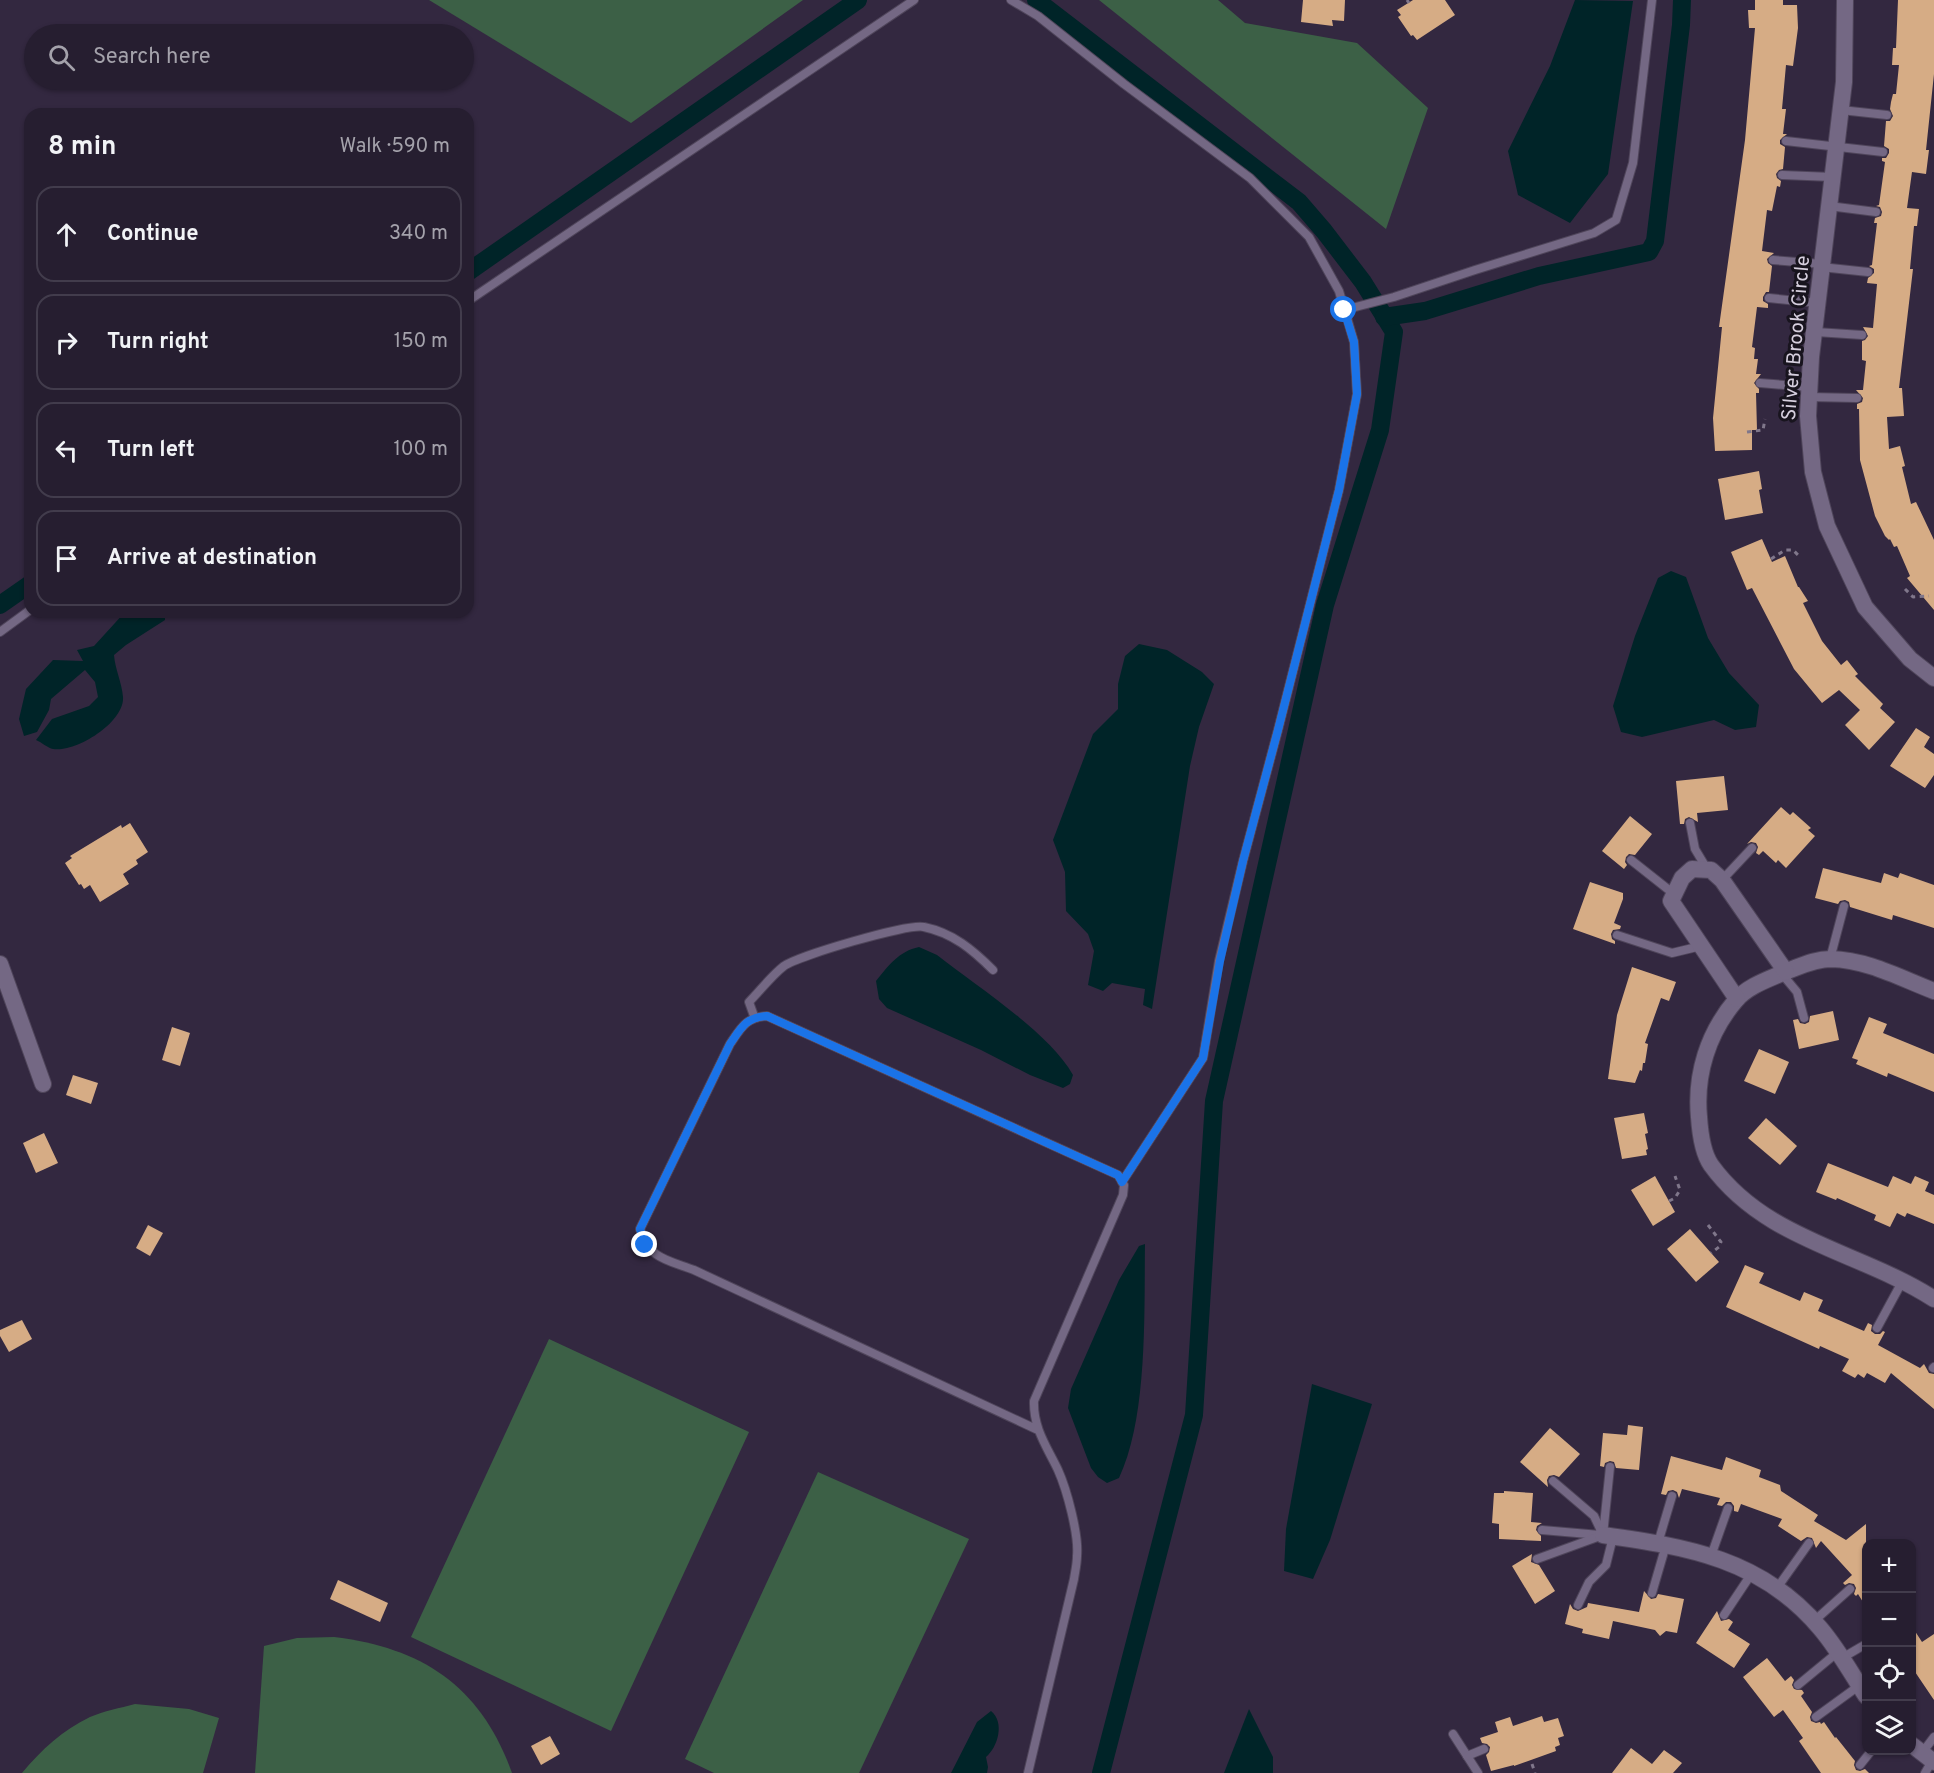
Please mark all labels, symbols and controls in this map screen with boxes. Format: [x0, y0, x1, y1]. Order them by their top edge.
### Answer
search box [24, 24, 474, 90]
icon: search [45, 41, 78, 74]
text: Search here [93, 44, 211, 71]
text: 8 min [48, 131, 116, 164]
text: Walk · 590 m [339, 134, 450, 160]
icon: ahead [50, 218, 83, 251]
text: Continue [107, 221, 198, 248]
text: 340 m [389, 221, 448, 247]
street label: Silver Brook Circle [1777, 255, 1817, 422]
route start [1330, 296, 1356, 322]
icon: right [50, 326, 83, 359]
text: Turn right [107, 329, 209, 356]
text: 150 m [394, 329, 448, 355]
icon: left [50, 434, 83, 467]
text: Turn left [107, 437, 195, 464]
text: 100 m [393, 437, 448, 463]
icon: arrive [50, 542, 83, 575]
text: Arrive at destination [107, 545, 317, 572]
route end [631, 1231, 657, 1257]
map controls [1862, 1539, 1916, 1755]
button: + [1862, 1539, 1916, 1593]
button: − [1862, 1593, 1916, 1647]
button: locate [1862, 1647, 1916, 1701]
button: layers [1862, 1701, 1916, 1755]

